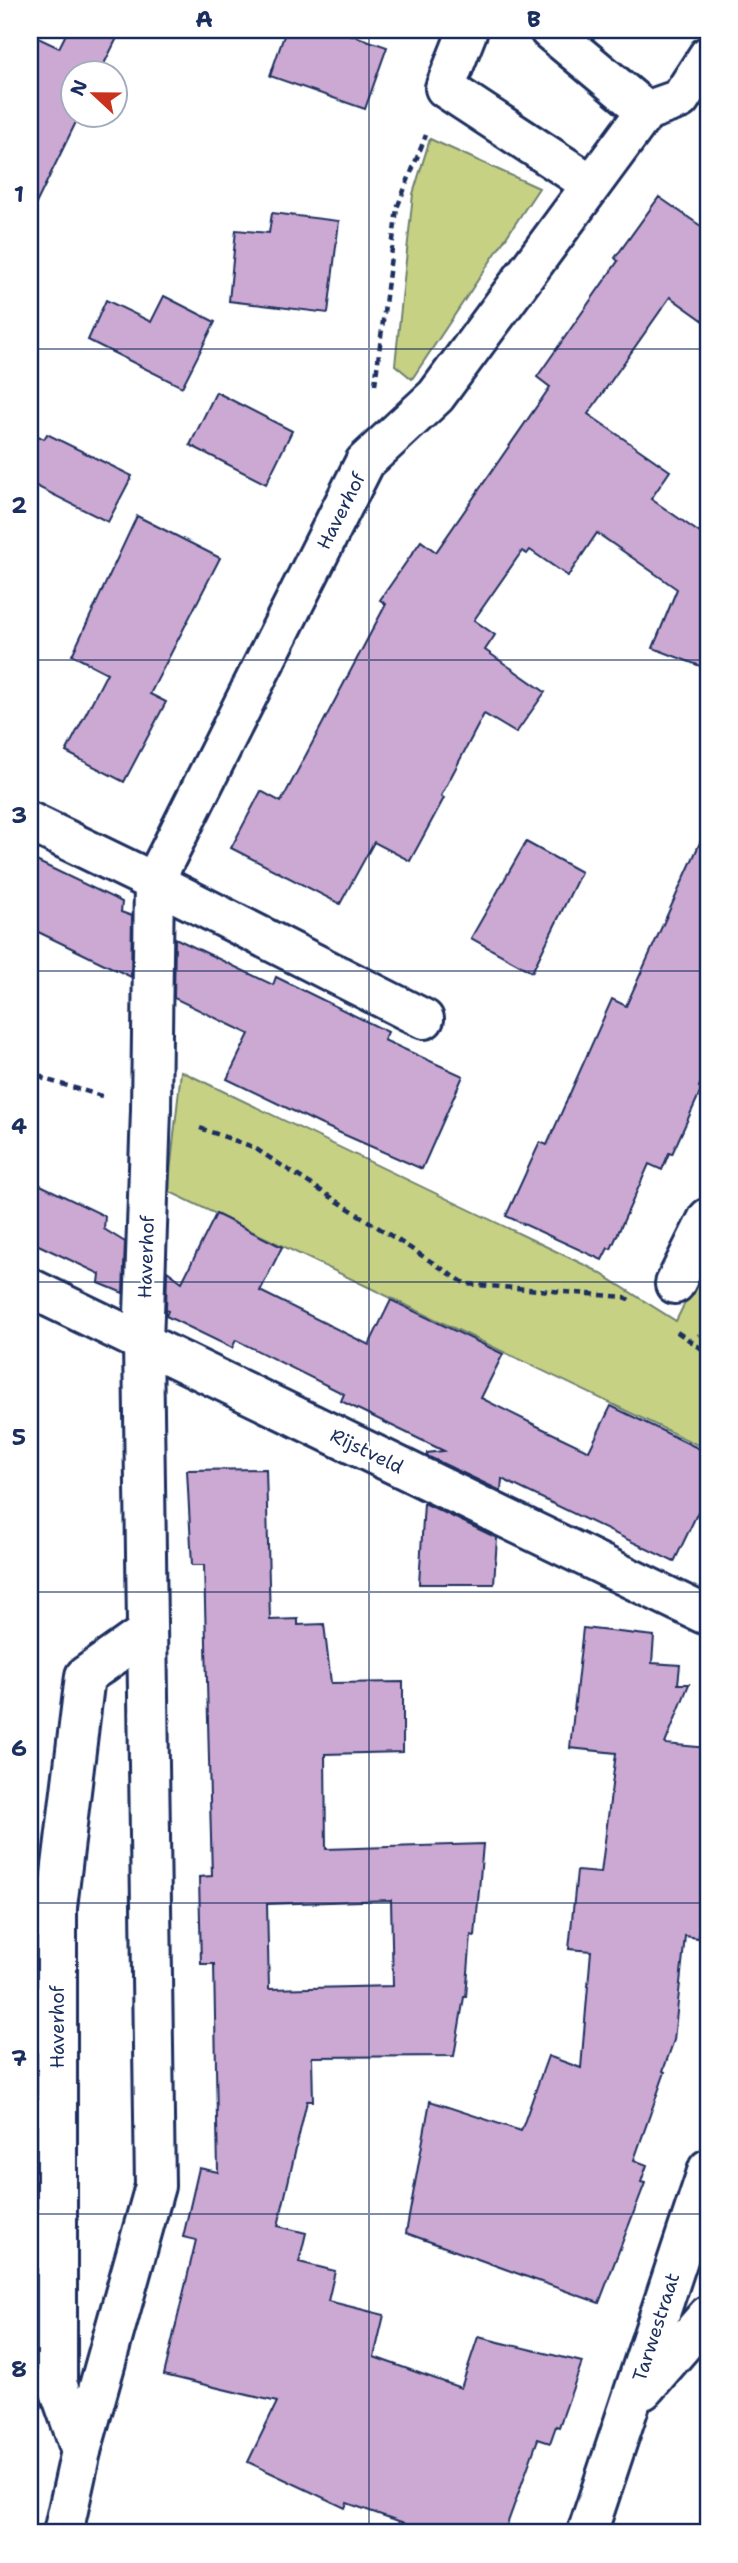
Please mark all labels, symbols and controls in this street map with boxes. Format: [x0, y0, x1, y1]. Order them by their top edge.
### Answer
text: A [195, 4, 213, 34]
text: B [527, 4, 541, 34]
north arrow [60, 60, 130, 130]
text: N [64, 76, 93, 99]
text: 1 [14, 179, 24, 209]
street label: Haverhof [311, 467, 372, 554]
text: 2 [11, 490, 27, 520]
text: 3 [11, 800, 27, 830]
text: 4 [11, 1111, 27, 1141]
street label: Haverhof [132, 1214, 160, 1299]
text: 5 [12, 1422, 26, 1452]
street label: Rijstveld [326, 1423, 408, 1479]
text: 6 [11, 1733, 27, 1763]
street label: Haverhof [45, 1984, 70, 2069]
text: 7 [11, 2043, 27, 2073]
street label: Tarwestraat [627, 2269, 685, 2385]
text: 8 [11, 2354, 27, 2384]

